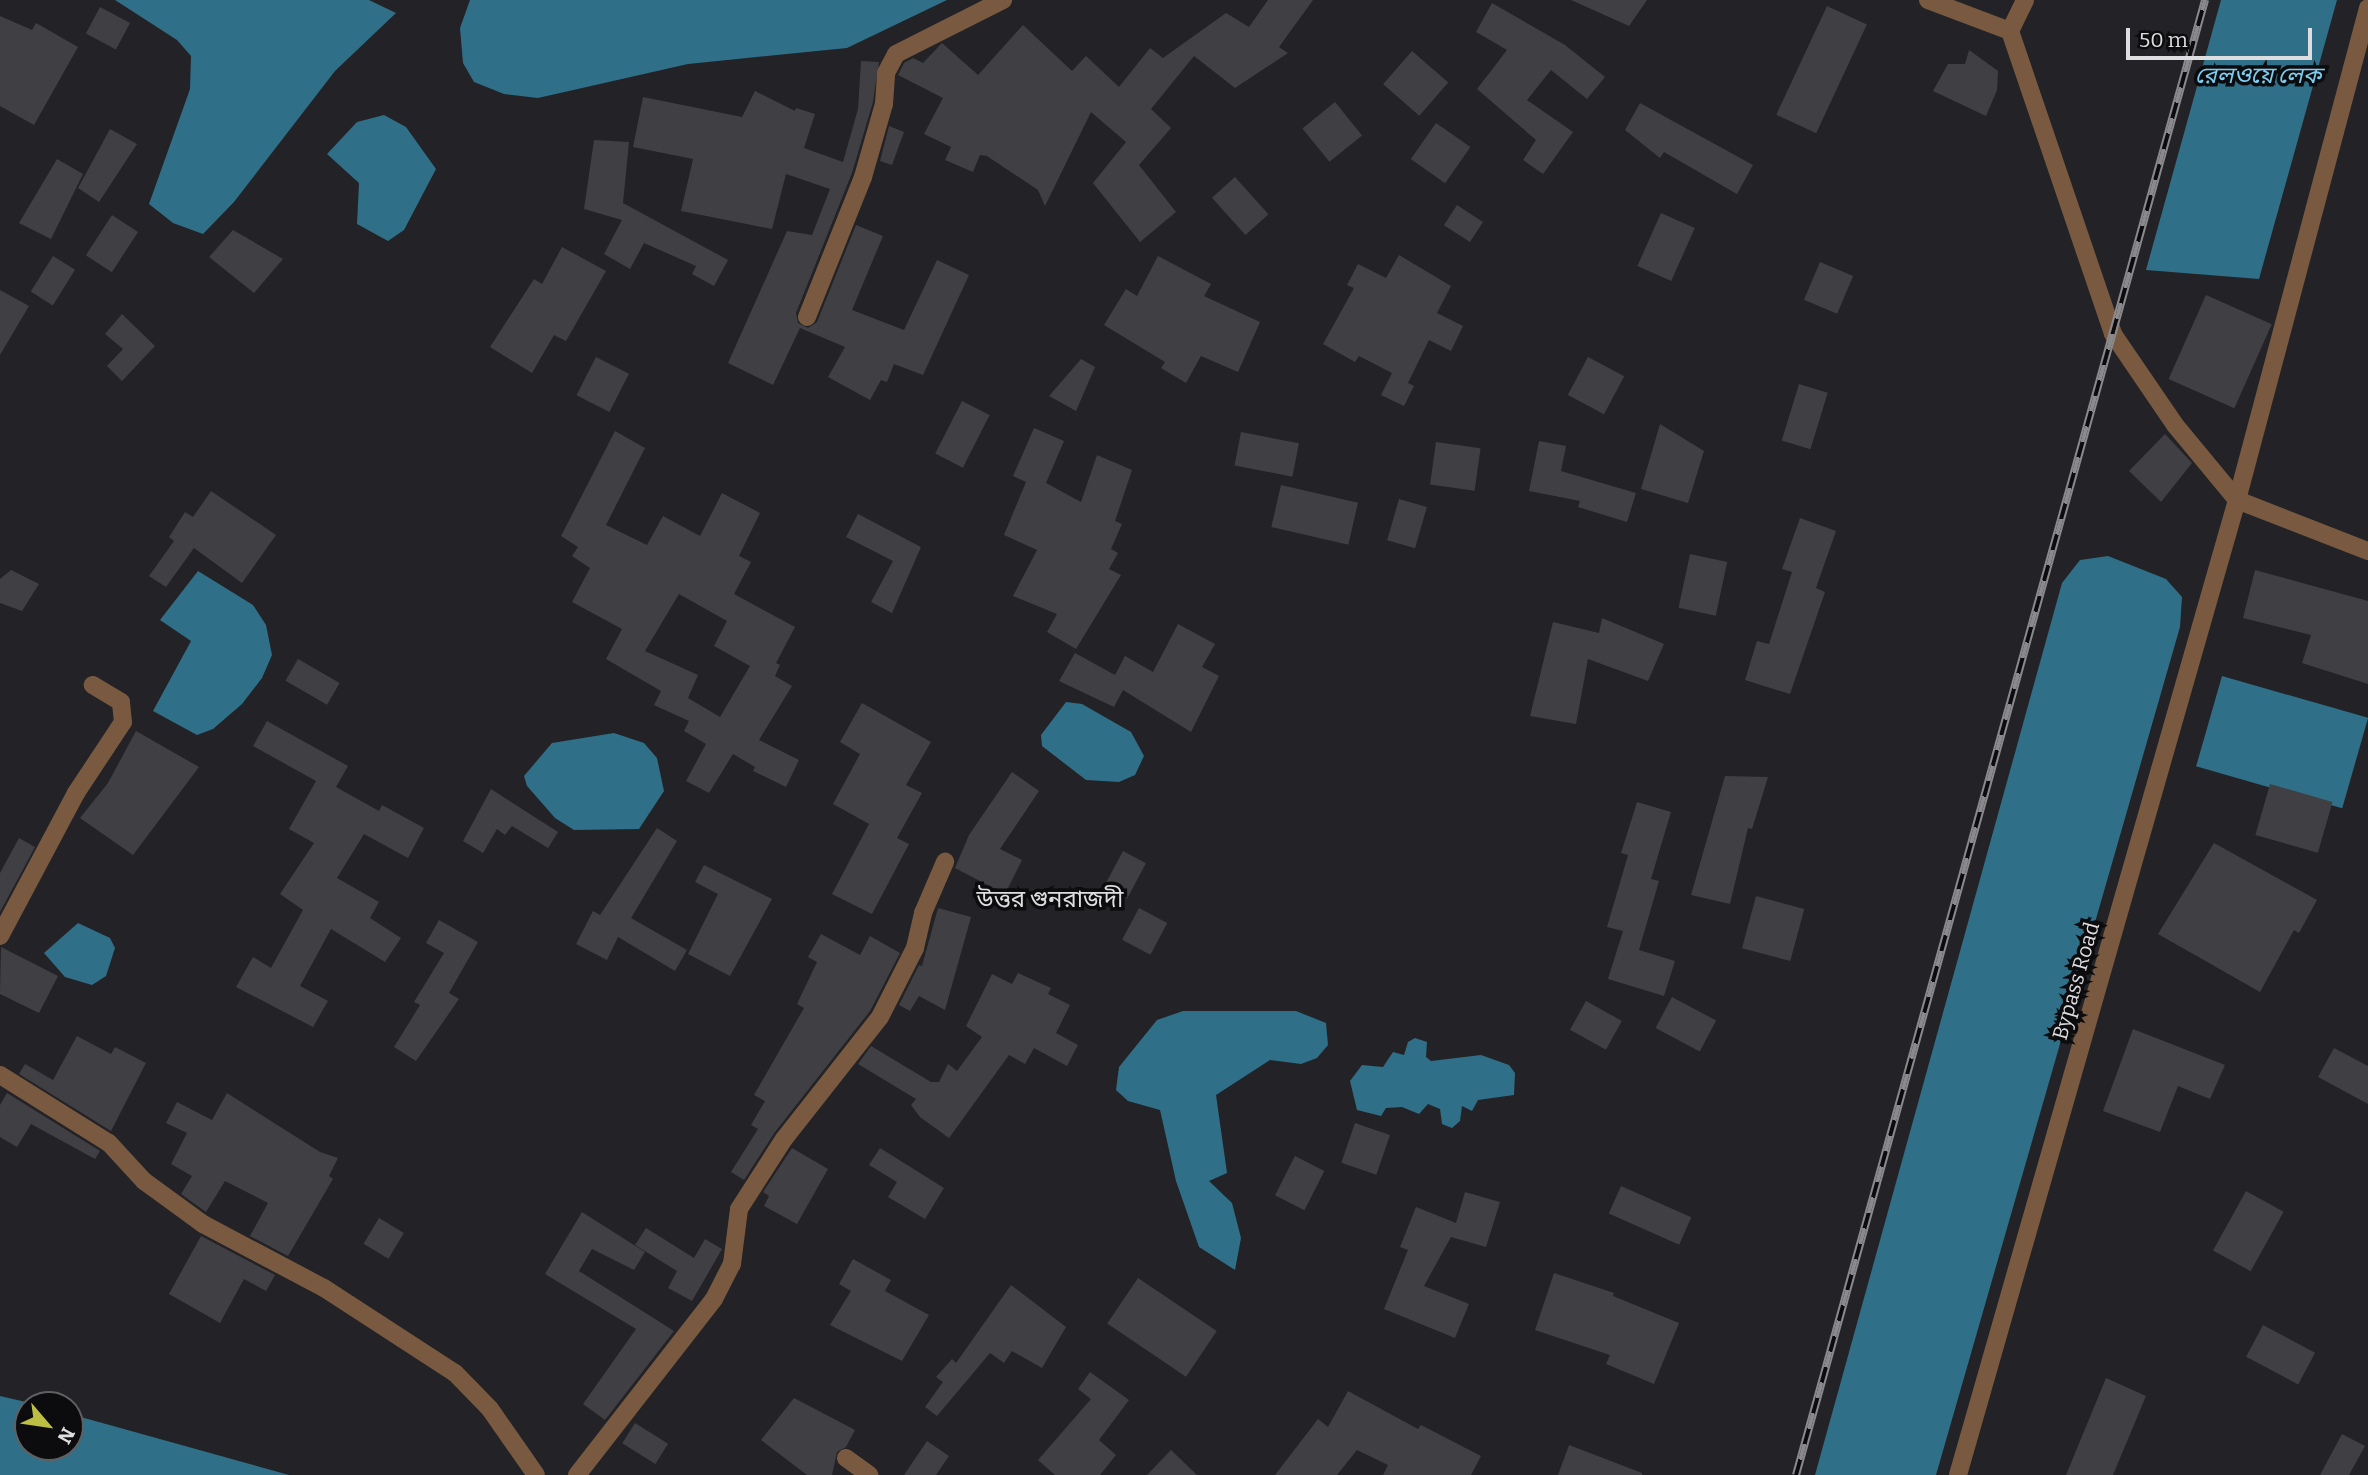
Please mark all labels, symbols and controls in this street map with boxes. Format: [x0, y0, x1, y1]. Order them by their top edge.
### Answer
scale bar [2130, 14, 2316, 58]
text: 50 m [2139, 27, 2188, 53]
water label: রেলওয়ে লেক [2195, 61, 2321, 89]
district label: উত্তর গুনরাজদী [977, 886, 1123, 914]
street label: Bypass Road [2047, 919, 2105, 1043]
north arrow [14, 1391, 84, 1461]
text: N [52, 1423, 80, 1447]

